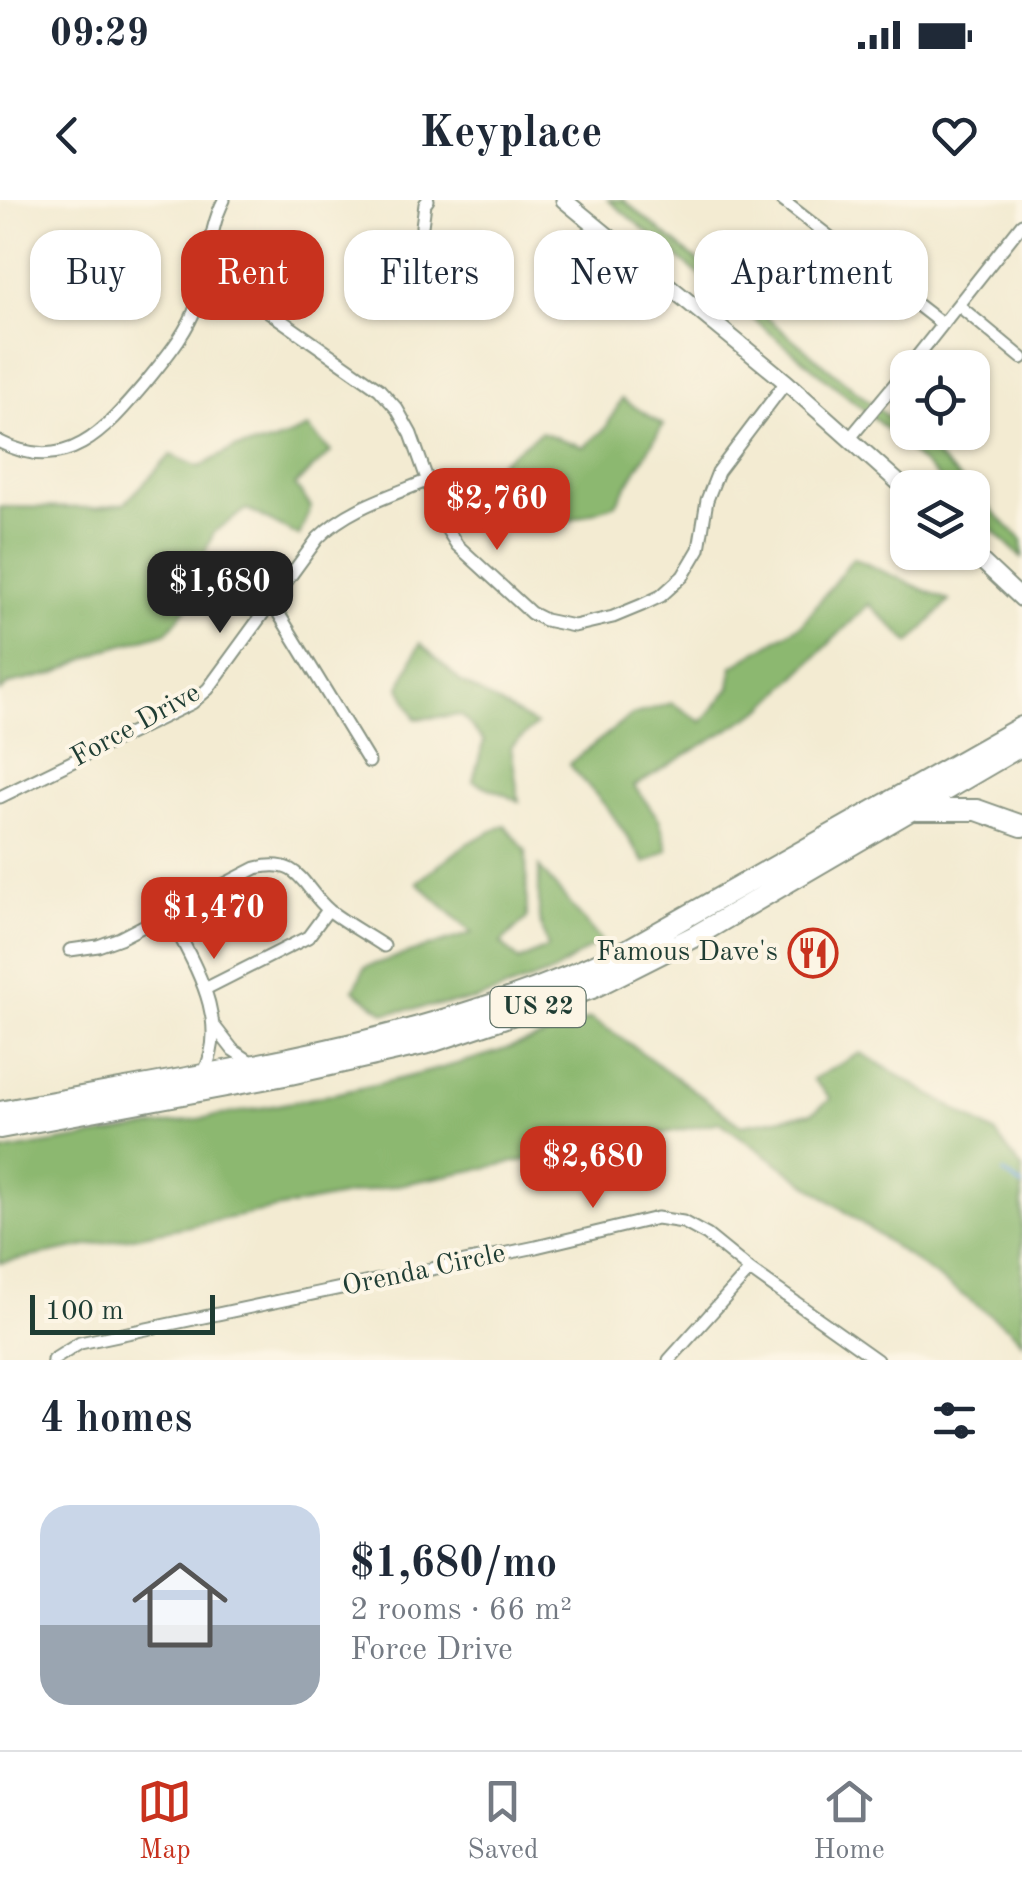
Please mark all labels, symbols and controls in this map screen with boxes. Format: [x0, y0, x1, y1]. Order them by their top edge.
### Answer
text: 09:29 [50, 16, 149, 54]
icon: back [40, 108, 95, 163]
icon: heart [927, 108, 982, 163]
text: Keyplace [420, 112, 602, 157]
chip: Buy [30, 230, 161, 320]
chip: Rent [181, 230, 324, 320]
chip: Filters [344, 230, 514, 320]
chip: New [534, 230, 674, 320]
chip: Apartment [694, 230, 928, 320]
map controls [890, 350, 990, 570]
button: locate [890, 350, 990, 450]
pin: $2,760 [416, 468, 578, 553]
button: layers [890, 470, 990, 570]
text: $2,760 [446, 484, 548, 516]
pin: $1,680 [139, 551, 301, 636]
text: $1,680 [169, 567, 271, 599]
street label: Force Drive [67, 679, 205, 773]
pin: $1,470 [133, 877, 295, 962]
text: $1,470 [163, 893, 265, 925]
restaurant icon: Famous Dave's [787, 927, 839, 979]
place label: Famous Dave's [596, 939, 778, 967]
road number: US 22 [490, 987, 586, 1027]
pin: $2,680 [512, 1126, 674, 1211]
text: $2,680 [542, 1142, 644, 1174]
street label: Orenda Circle [340, 1240, 508, 1302]
scale bar [30, 1290, 215, 1334]
text: 100 m [45, 1298, 124, 1326]
icon: filters [927, 1393, 982, 1448]
text: 4 homes [40, 1399, 192, 1441]
text: $1,680/mo [350, 1544, 557, 1586]
icon: home [120, 1545, 240, 1665]
text: 2 rooms · 66 m² [350, 1595, 572, 1627]
text: Force Drive [350, 1635, 513, 1667]
tab: Map [137, 1774, 192, 1869]
tab: Saved [467, 1774, 539, 1869]
tab: Home [813, 1774, 885, 1869]

